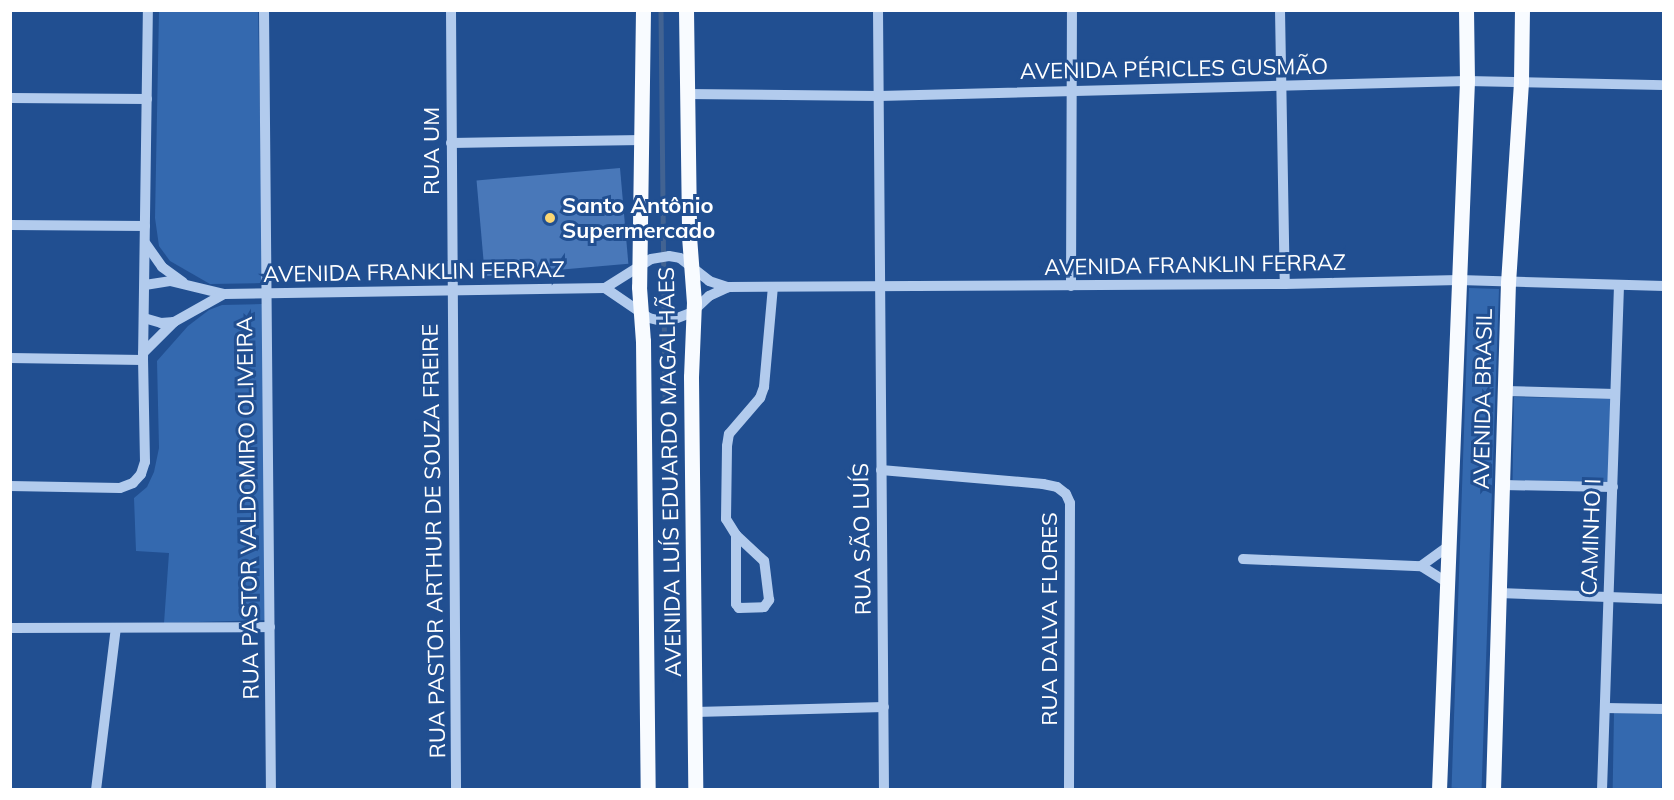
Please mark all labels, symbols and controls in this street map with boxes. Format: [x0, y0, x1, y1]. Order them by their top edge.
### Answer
street label: AVENIDA PÉRICLES GUSMÃO [1020, 53, 1328, 85]
street label: RUA UM [419, 107, 445, 195]
place label: Santo Antônio Supermercado [562, 192, 715, 243]
marker: Santo Antônio Supermercado [543, 211, 557, 225]
street label: AVENIDA FRANKLIN FERRAZ [1044, 249, 1346, 281]
street label: AVENIDA FRANKLIN FERRAZ [263, 256, 565, 288]
street label: AVENIDA LUÍS EDUARDO MAGALHÃES [653, 267, 687, 677]
street label: AVENIDA BRASIL [1468, 308, 1498, 490]
street label: RUA PASTOR VALDOMIRO OLIVEIRA [231, 316, 265, 700]
street label: RUA PASTOR ARTHUR DE SOUZA FREIRE [417, 323, 451, 759]
street label: RUA SÃO LUÍS [847, 463, 877, 615]
street label: CAMINHO I [1576, 478, 1606, 596]
street label: RUA DALVA FLORES [1037, 512, 1063, 726]

